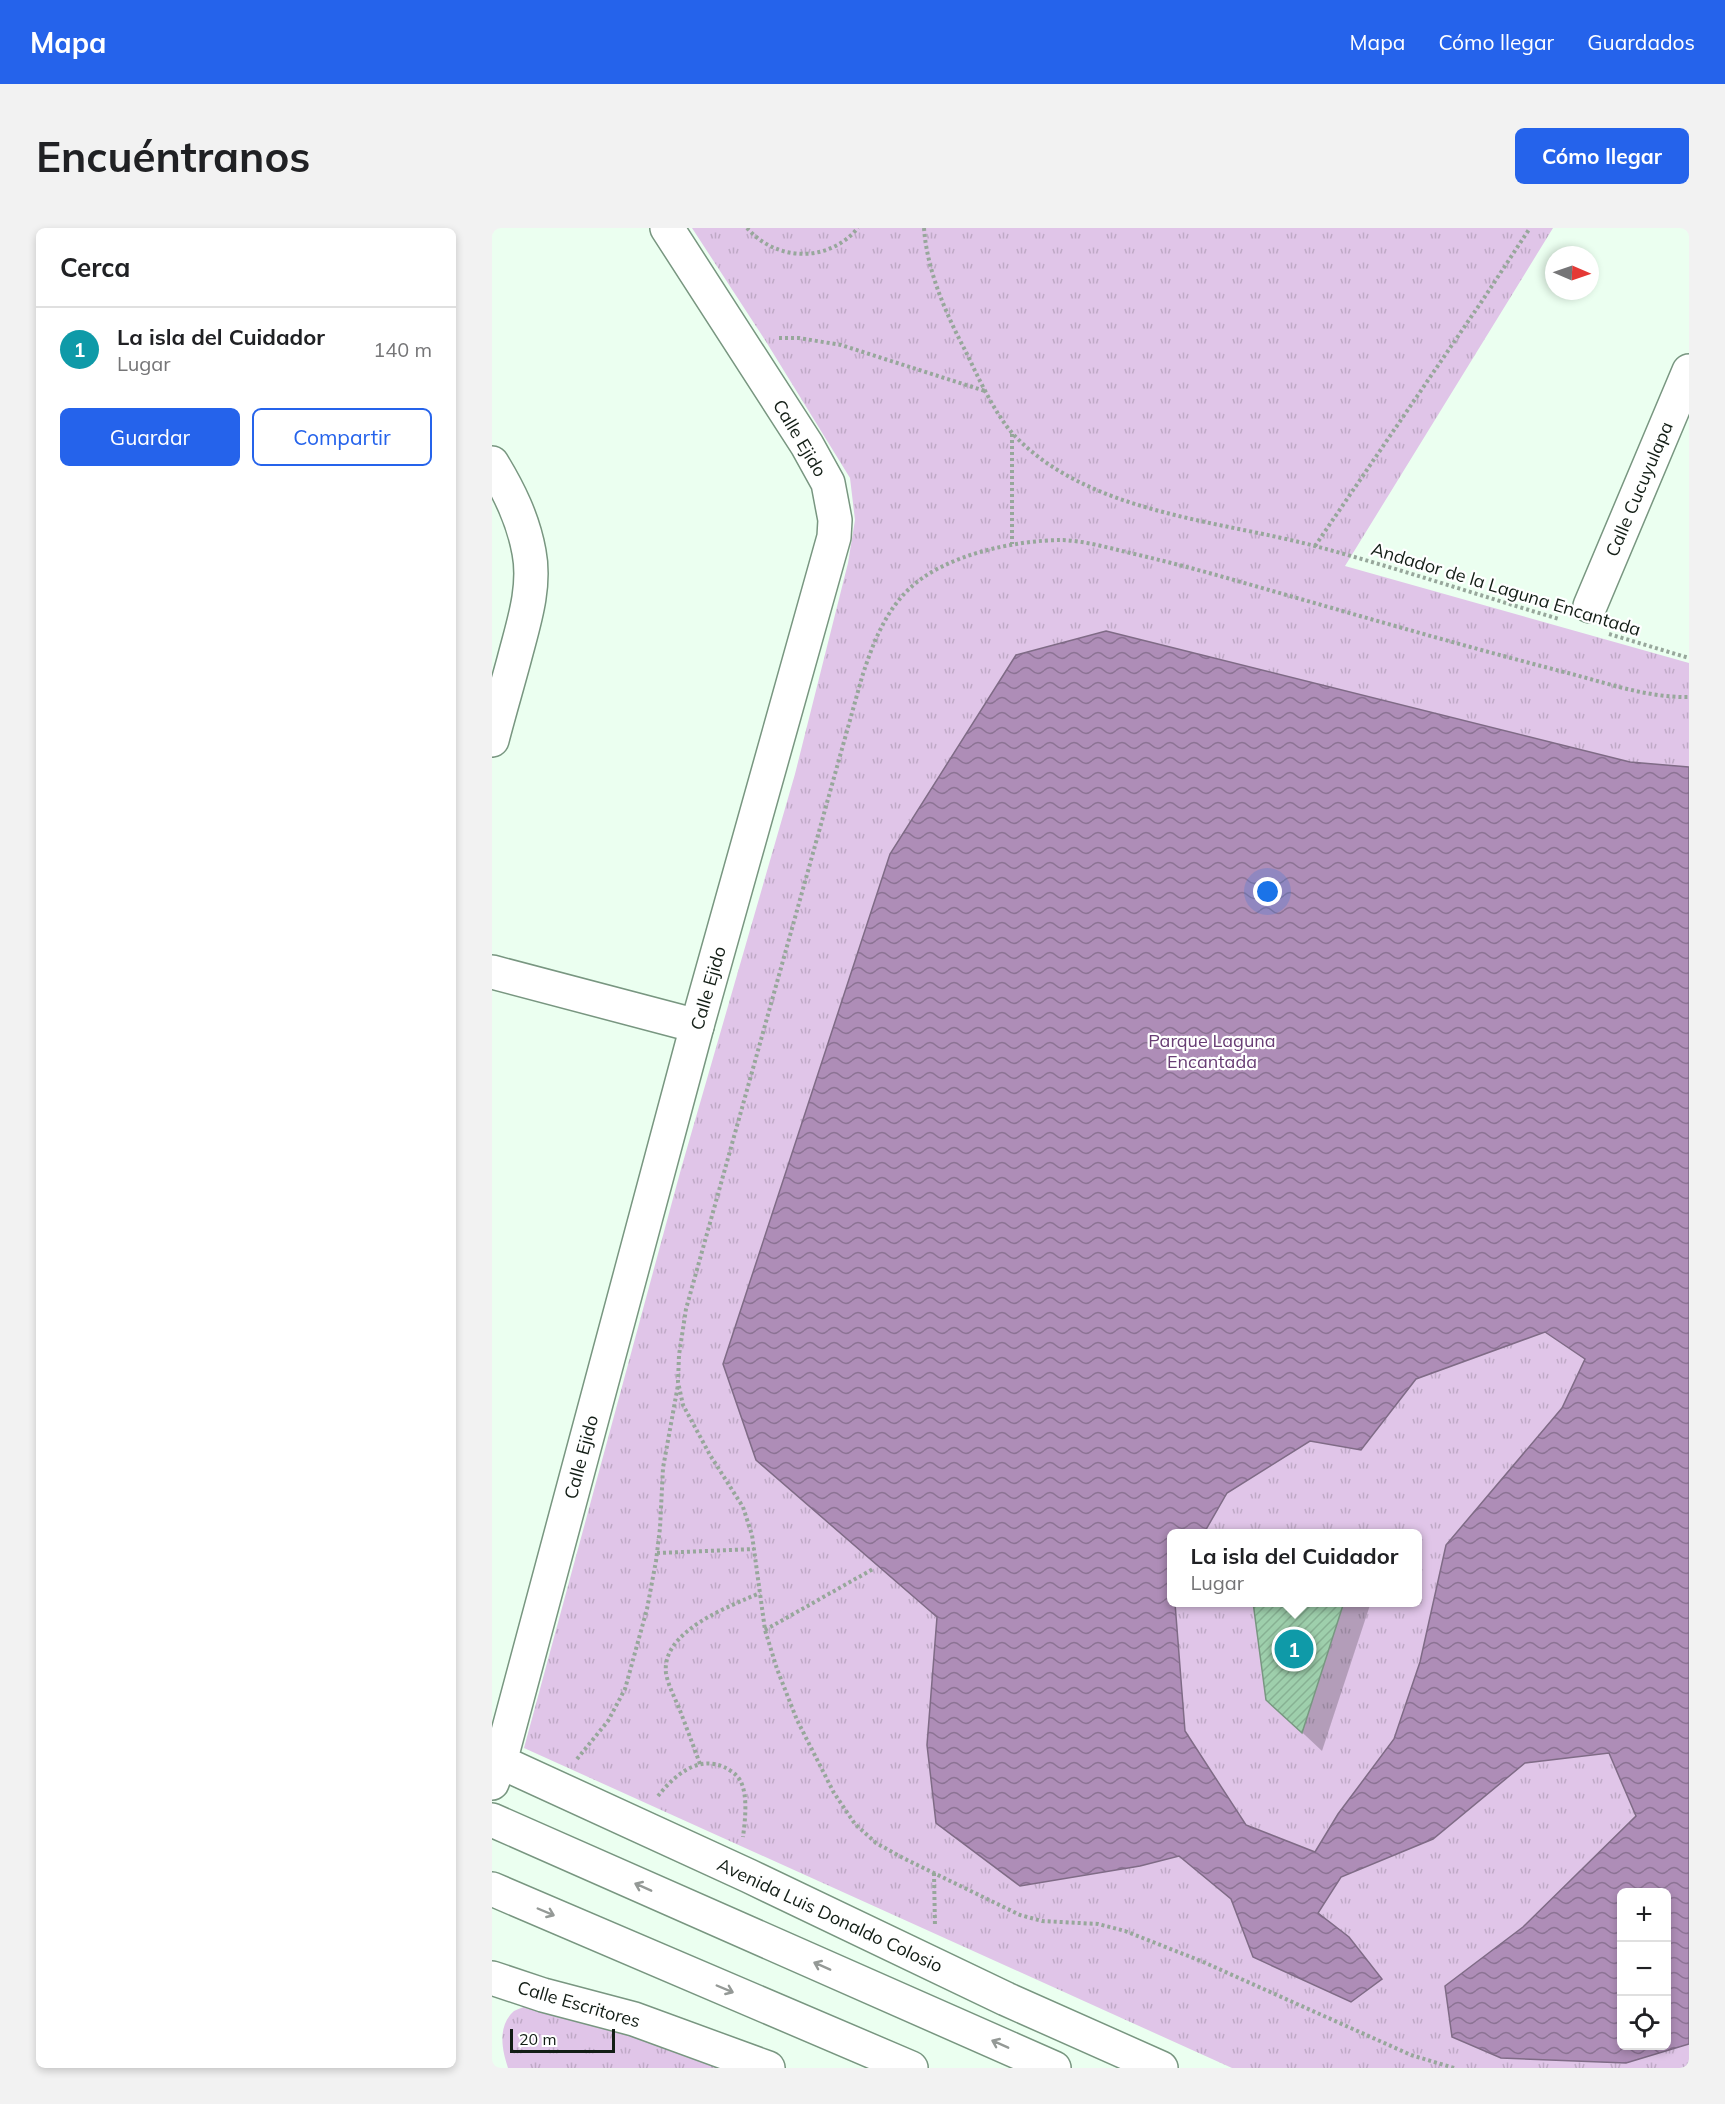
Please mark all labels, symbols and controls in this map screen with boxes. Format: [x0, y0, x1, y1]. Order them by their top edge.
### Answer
text: Mapa [30, 25, 106, 60]
text: Mapa [1350, 29, 1405, 55]
text: Cómo llegar [1438, 29, 1554, 55]
text: Guardados [1587, 29, 1695, 55]
button: Cómo llegar [1515, 128, 1689, 184]
text: Encuéntranos [36, 130, 310, 183]
north arrow [1545, 246, 1599, 300]
text: Cerca [60, 251, 130, 284]
text: La isla del Cuidador [117, 323, 325, 351]
text: 1 [74, 337, 86, 362]
text: 140 m [373, 337, 432, 362]
text: Lugar [117, 351, 171, 376]
street label: Calle Ejido [768, 395, 832, 481]
button: Guardar [60, 408, 240, 466]
button: Compartir [252, 408, 432, 466]
street label: Calle Cucuyulapa [1600, 418, 1678, 560]
street label: Andador de la Laguna Encantada [1368, 537, 1644, 641]
your location [1253, 877, 1282, 906]
street label: Calle Ejido [685, 943, 731, 1033]
park label: Parque Laguna Encantada [1148, 1029, 1276, 1073]
street label: Calle Ejido [559, 1412, 603, 1502]
popup [1167, 1529, 1422, 1607]
text: La isla del Cuidador [1191, 1542, 1398, 1570]
text: Lugar [1191, 1570, 1244, 1595]
pin: 1 [1274, 1626, 1314, 1672]
street label: Avenida Luis Donaldo Colosio [714, 1853, 946, 1977]
one-way arrow [635, 1881, 653, 1892]
map controls [1617, 1888, 1671, 2050]
button: + [1617, 1888, 1671, 1942]
one-way arrow [536, 1907, 554, 1918]
button: − [1617, 1942, 1671, 1996]
one-way arrow [813, 1959, 831, 1971]
street label: Calle Escritores [515, 1975, 643, 2033]
one-way arrow [715, 1984, 734, 1995]
button: locate [1617, 1996, 1671, 2050]
scale bar [510, 2026, 615, 2054]
text: 20 m [519, 2029, 556, 2049]
one-way arrow [991, 2038, 1009, 2049]

